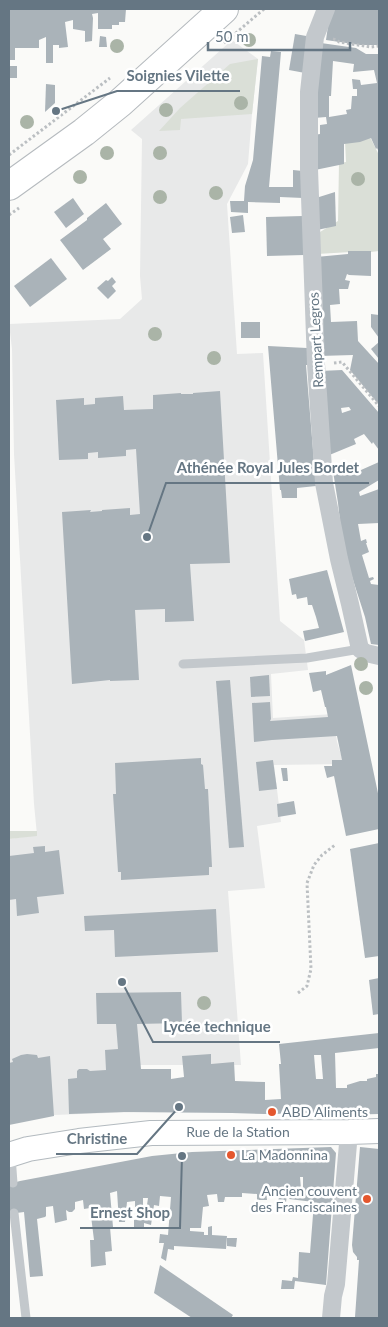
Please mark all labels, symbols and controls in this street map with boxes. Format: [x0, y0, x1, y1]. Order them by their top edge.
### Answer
scale bar [208, 20, 350, 52]
text: 50 m [215, 27, 249, 45]
callout: Soignies Vilette [117, 61, 240, 91]
text: Soignies Vilette [127, 66, 229, 84]
street label: Rempart Legros [305, 292, 326, 388]
callout: Athénée Royal Jules Bordet [166, 453, 369, 483]
text: Athénée Royal Jules Bordet [176, 458, 360, 476]
callout: Lycée technique [153, 1012, 280, 1042]
text: Lycée technique [163, 1017, 271, 1035]
place label: ABD Aliments [282, 1103, 368, 1120]
marker: ABD Aliments [266, 1106, 278, 1118]
street label: Rue de la Station [186, 1123, 290, 1140]
callout: Christine [56, 1124, 137, 1154]
text: Christine [67, 1129, 127, 1147]
place label: La Madonnina [241, 1146, 328, 1163]
marker: La Madonnina [225, 1149, 237, 1161]
place label: Ancien couvent des Franciscaines [251, 1182, 357, 1215]
marker: Ancien couvent des Franciscaines [361, 1193, 373, 1205]
callout: Ernest Shop [80, 1198, 180, 1228]
text: Ernest Shop [90, 1203, 170, 1221]

